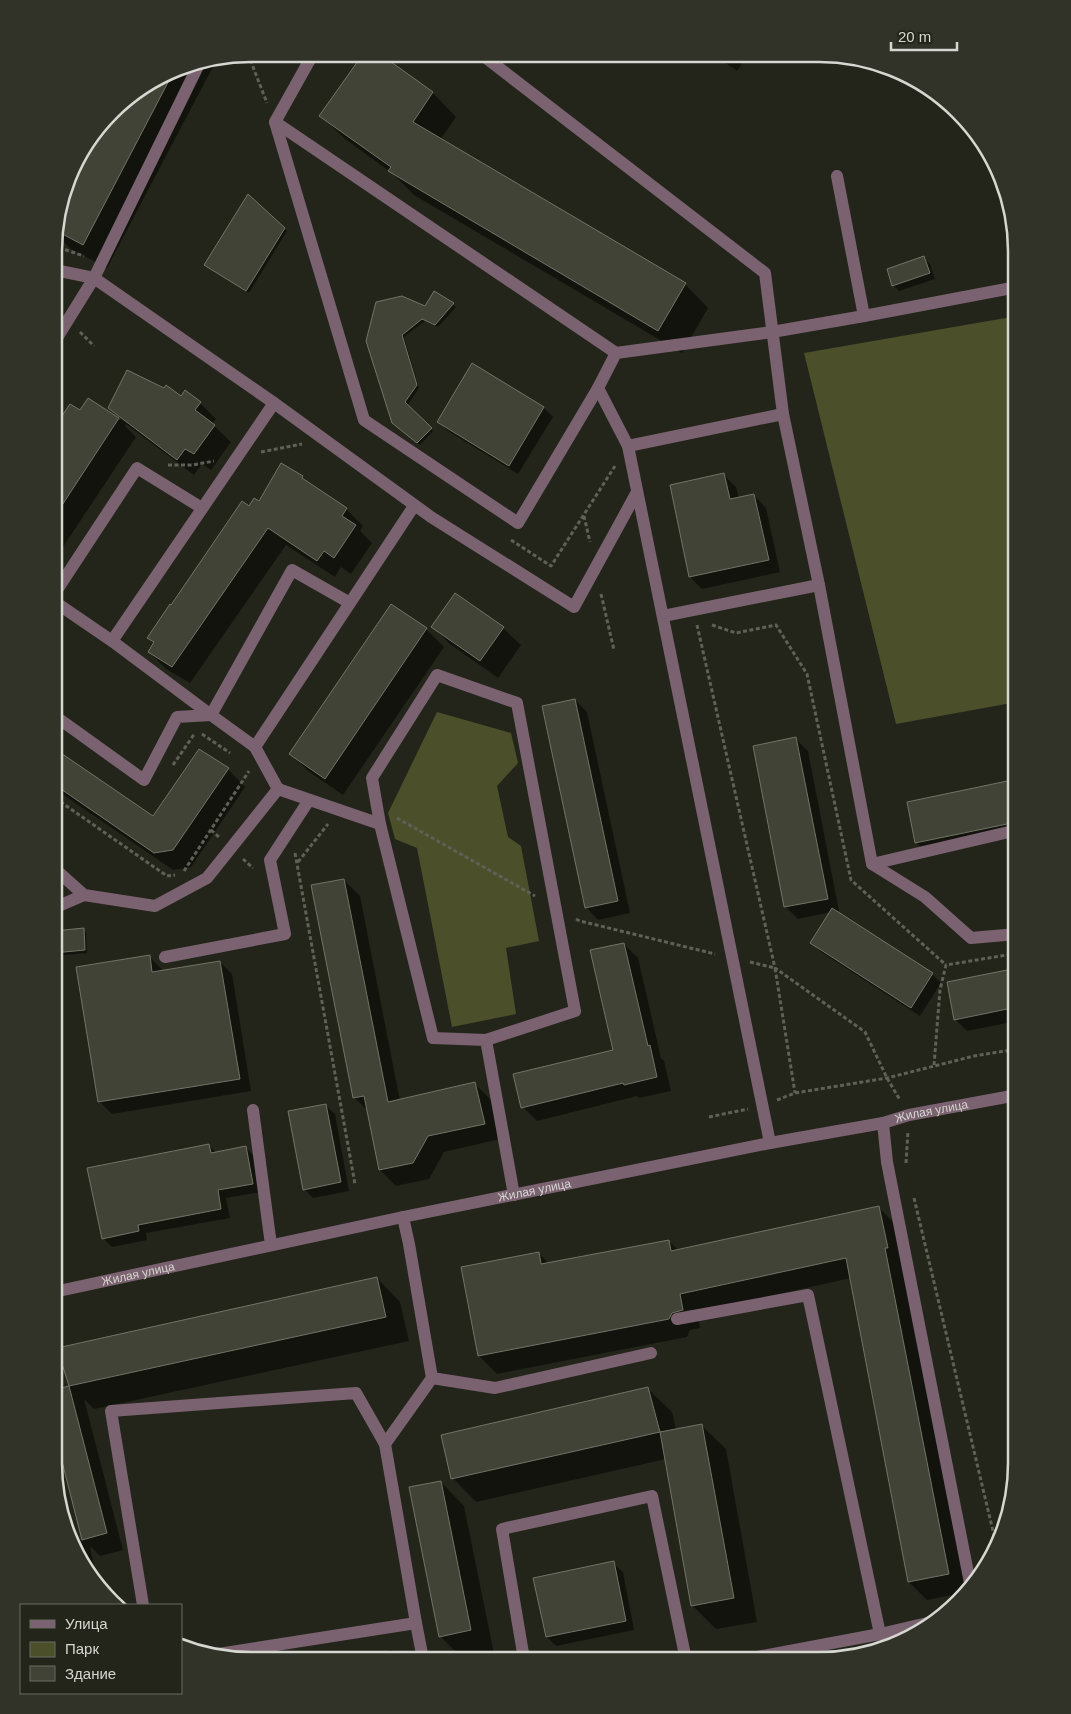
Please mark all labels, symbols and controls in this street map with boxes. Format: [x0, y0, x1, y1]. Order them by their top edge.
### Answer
scale bar [891, 20, 957, 52]
text: 20 m [898, 28, 931, 45]
street label: Жилая улица [893, 1097, 969, 1126]
street label: Жилая улица [497, 1176, 573, 1205]
street label: Жилая улица [100, 1259, 176, 1289]
legend [20, 1604, 182, 1694]
text: Улица [65, 1615, 108, 1632]
text: Парк [65, 1640, 99, 1657]
text: Здание [65, 1665, 116, 1682]

